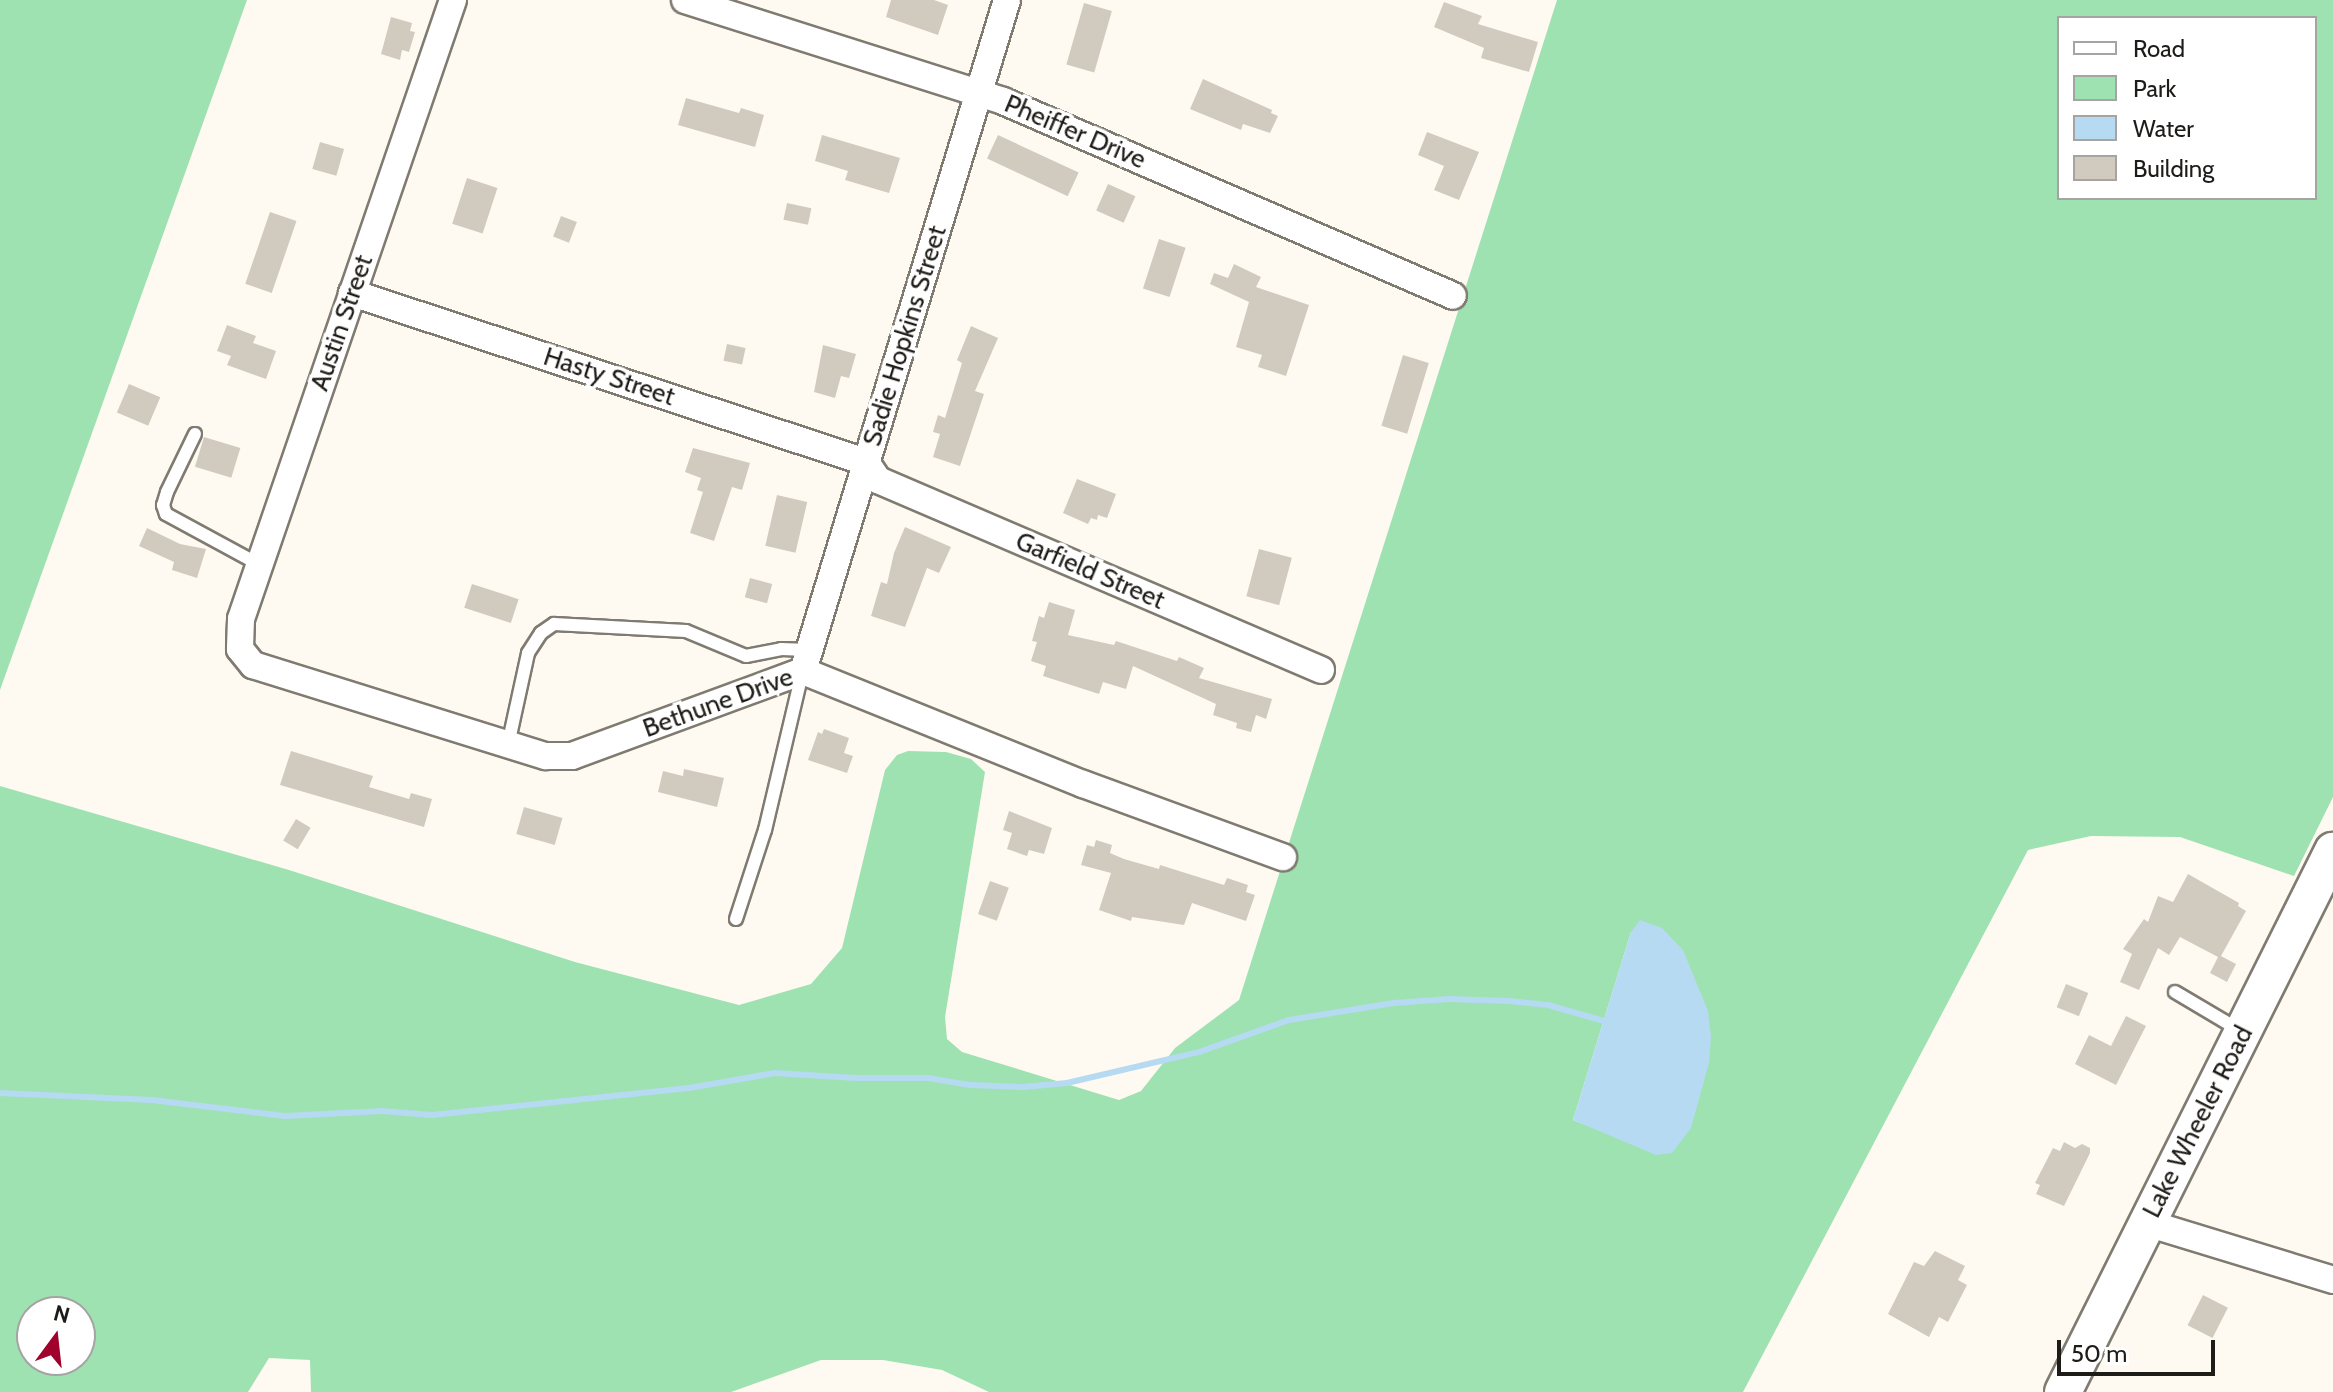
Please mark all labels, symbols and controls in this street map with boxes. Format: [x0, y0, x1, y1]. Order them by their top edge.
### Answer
legend [2057, 16, 2317, 200]
text: Road [2133, 34, 2185, 63]
text: Park [2133, 74, 2176, 103]
street label: Pheiffer Drive [1000, 88, 1150, 176]
text: Water [2133, 114, 2194, 143]
text: Building [2133, 154, 2214, 183]
street label: Sadie Hopkins Street [857, 222, 953, 450]
street label: Austin Street [304, 251, 380, 395]
street label: Hasty Street [540, 341, 678, 413]
street label: Garfield Street [1011, 526, 1169, 616]
street label: Bethune Drive [639, 661, 797, 745]
street label: Lake Wheeler Road [2136, 1021, 2260, 1223]
north arrow [16, 1296, 96, 1376]
text: N [51, 1299, 73, 1329]
scale bar [2061, 1324, 2219, 1374]
text: 50 m [2071, 1339, 2127, 1368]

